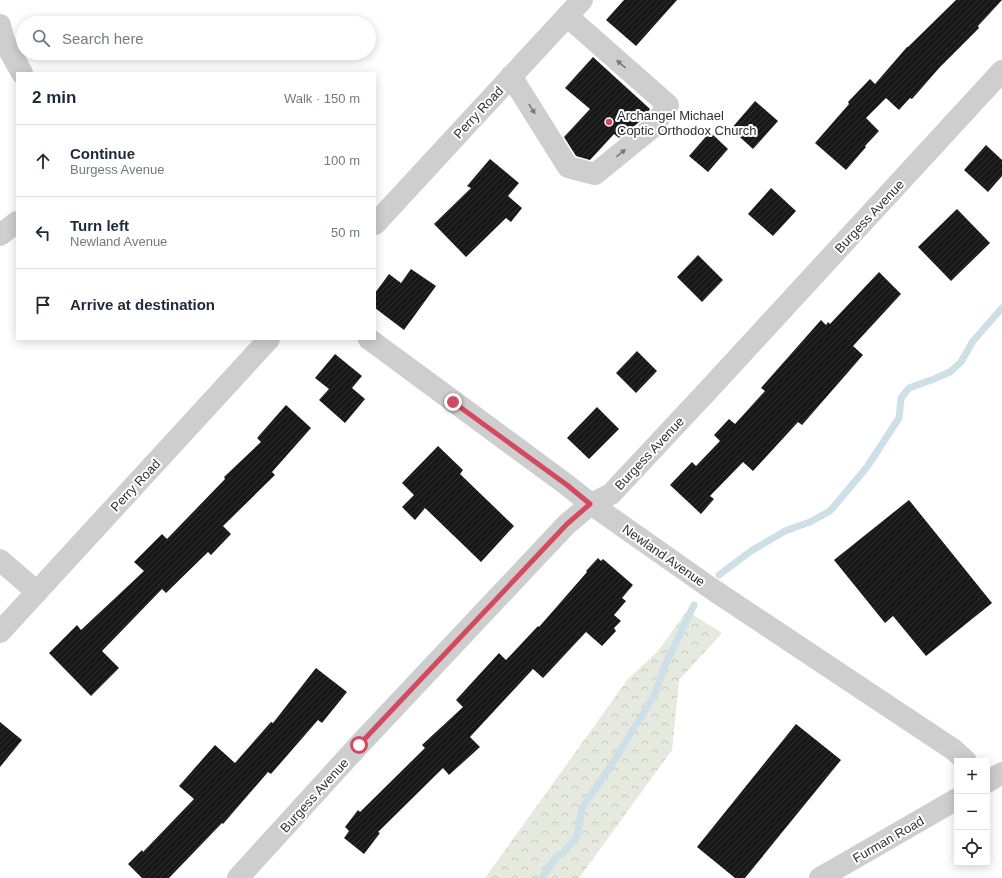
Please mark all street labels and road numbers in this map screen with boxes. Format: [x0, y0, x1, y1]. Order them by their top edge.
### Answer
street label: Perry Road [450, 83, 506, 141]
street label: Burgess Avenue [832, 177, 907, 256]
street label: Burgess Avenue [612, 414, 687, 493]
street label: Perry Road [107, 456, 163, 514]
street label: Newland Avenue [620, 521, 708, 589]
street label: Burgess Avenue [277, 755, 352, 835]
street label: Furman Road [850, 813, 926, 866]

